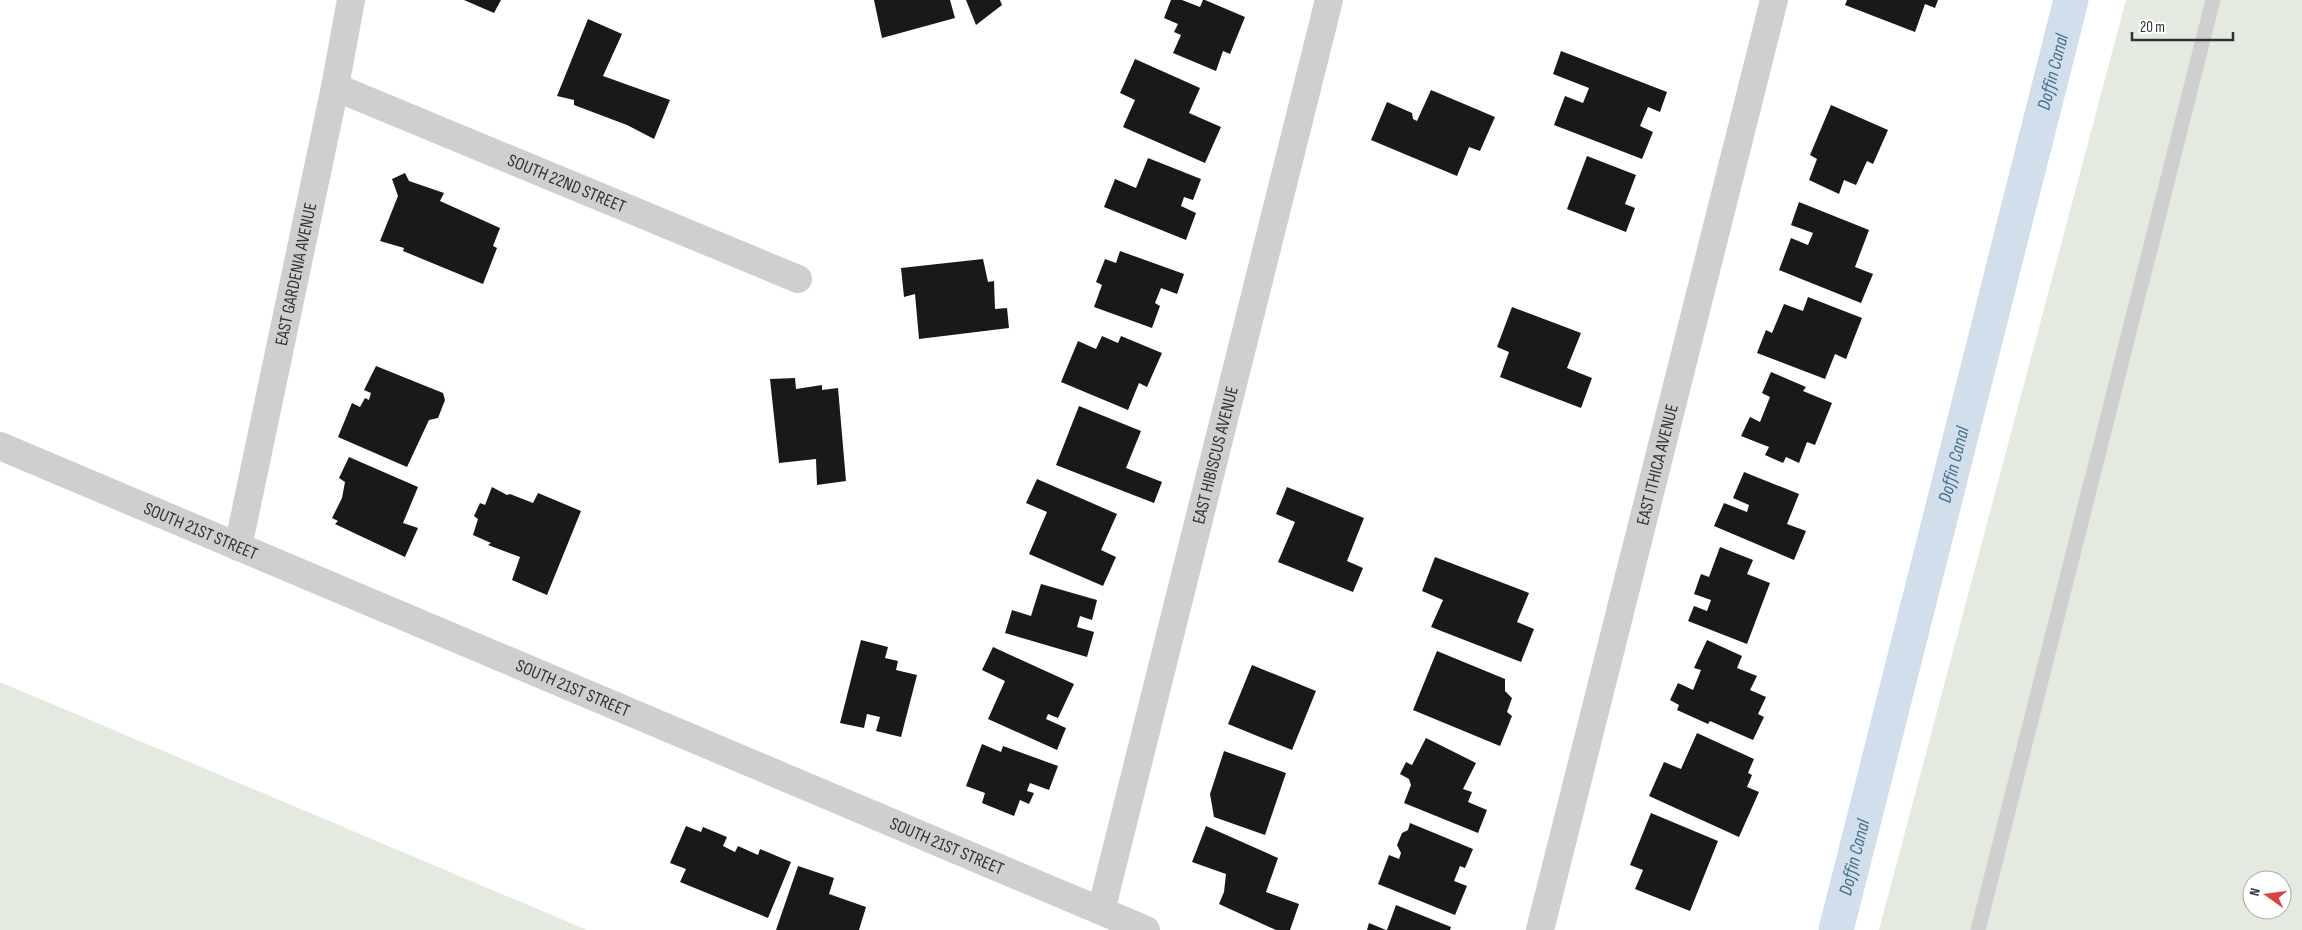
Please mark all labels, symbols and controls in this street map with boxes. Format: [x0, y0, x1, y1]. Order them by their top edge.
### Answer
scale bar [2132, 10, 2233, 42]
text: 20 m [2140, 18, 2165, 37]
water label: Doffin Canal [2032, 31, 2074, 112]
street label: SOUTH 22ND STREET [505, 149, 629, 217]
street label: EAST GARDENIA AVENUE [270, 201, 321, 347]
street label: EAST HIBISCUS AVENUE [1188, 384, 1242, 526]
street label: EAST ITHICA AVENUE [1632, 402, 1682, 527]
water label: Doffin Canal [1933, 424, 1974, 505]
street label: SOUTH 21ST STREET [141, 497, 261, 564]
street label: SOUTH 21ST STREET [513, 655, 633, 721]
street label: SOUTH 21ST STREET [887, 813, 1007, 879]
water label: Doffin Canal [1834, 816, 1875, 898]
north arrow [2242, 870, 2292, 920]
text: N [2246, 886, 2264, 898]

